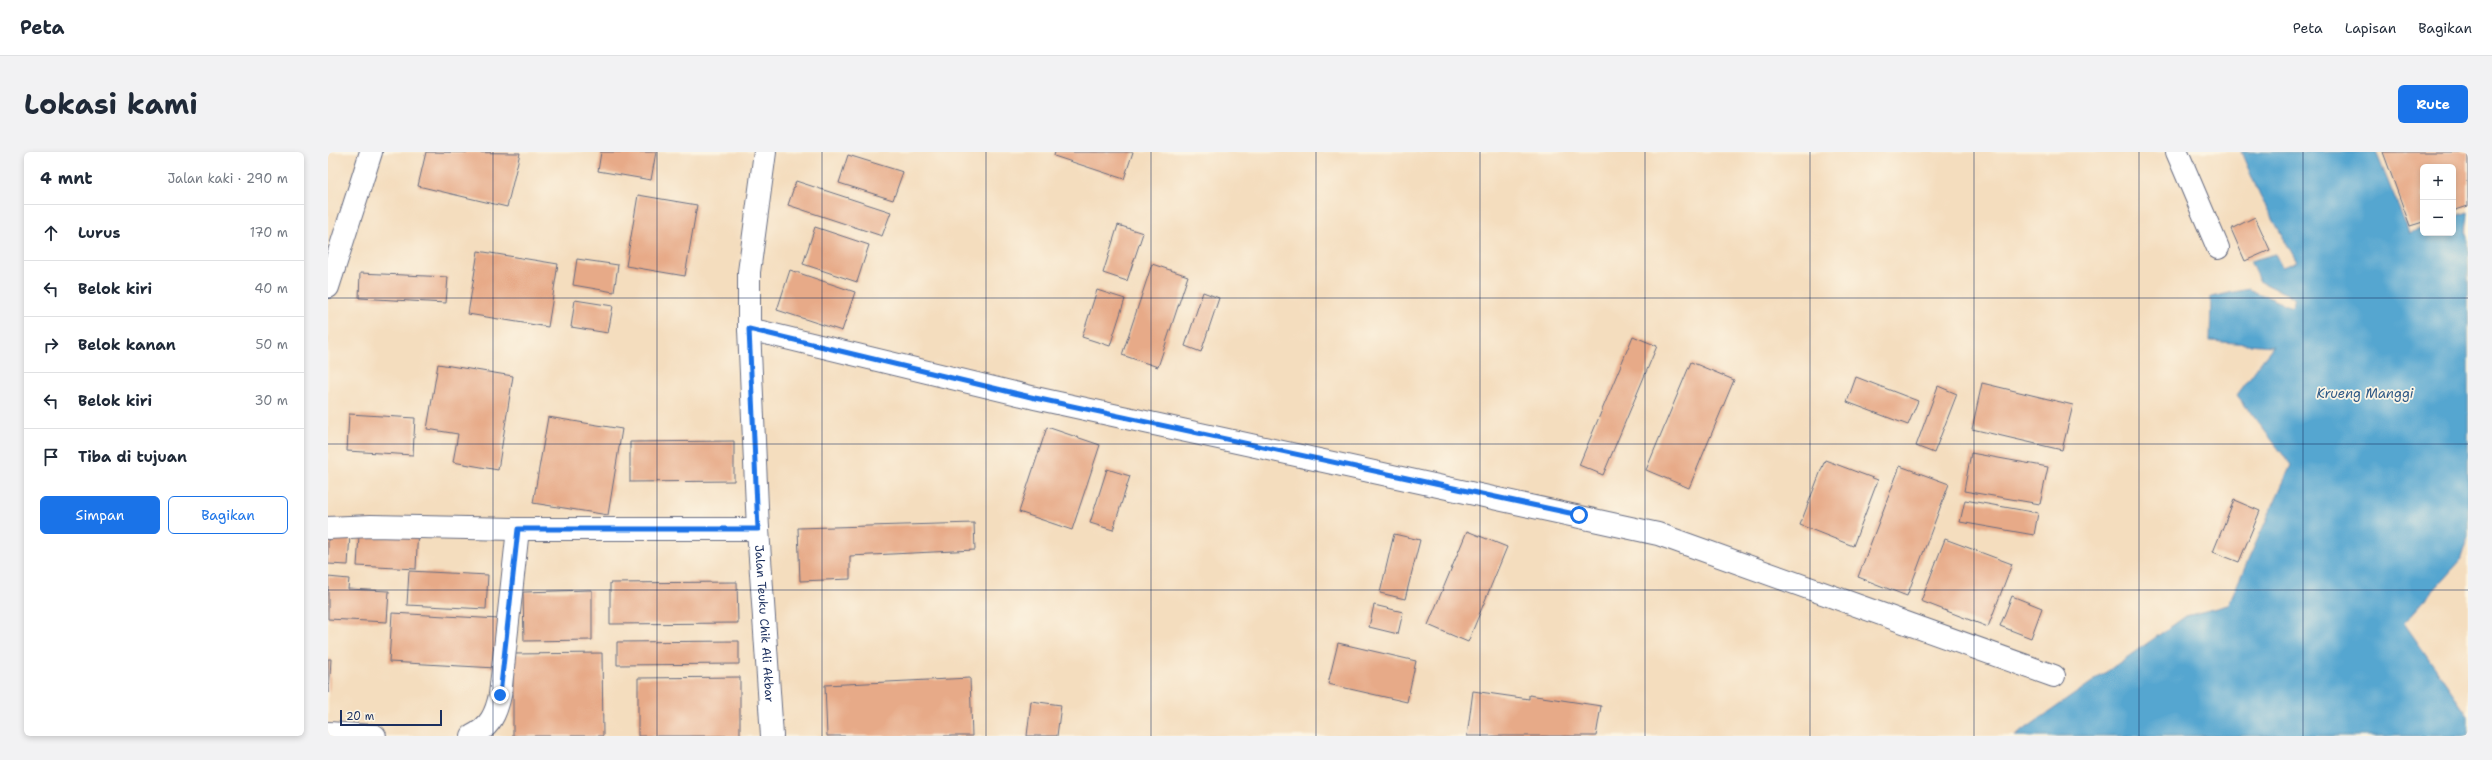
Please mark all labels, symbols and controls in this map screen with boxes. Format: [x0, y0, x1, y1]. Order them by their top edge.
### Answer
text: Peta [20, 15, 65, 40]
text: Peta [2293, 19, 2323, 37]
text: Lapisan [2345, 19, 2396, 37]
text: Bagikan [2418, 19, 2472, 37]
text: Lokasi kami [24, 85, 198, 123]
button: Rute [2398, 85, 2468, 123]
map controls [2420, 164, 2456, 236]
button: + [2420, 164, 2456, 200]
text: 4 mnt [40, 167, 93, 189]
text: Jalan kaki · 290 m [167, 170, 288, 187]
button: − [2420, 200, 2456, 236]
icon: ahead [40, 222, 62, 244]
text: Lurus [78, 223, 120, 243]
text: 170 m [250, 224, 288, 241]
icon: left [40, 278, 62, 300]
text: Belok kiri [78, 279, 152, 299]
text: 40 m [254, 280, 288, 297]
icon: right [40, 334, 62, 356]
text: Belok kanan [78, 335, 176, 355]
text: 50 m [255, 336, 288, 353]
water label: Krueng Manggi [2316, 385, 2414, 402]
icon: left [40, 390, 62, 412]
text: Belok kiri [78, 391, 152, 411]
text: 30 m [254, 392, 288, 409]
icon: arrive [40, 446, 62, 468]
text: Tiba di tujuan [78, 447, 187, 467]
button: Simpan [40, 496, 160, 534]
button: Bagikan [168, 496, 288, 534]
route start [1570, 506, 1588, 524]
street label: Jalan Teuku Chik Ali Akbar [751, 544, 778, 703]
route end [491, 686, 509, 704]
scale bar [340, 708, 442, 727]
text: 20 m [346, 709, 374, 724]

